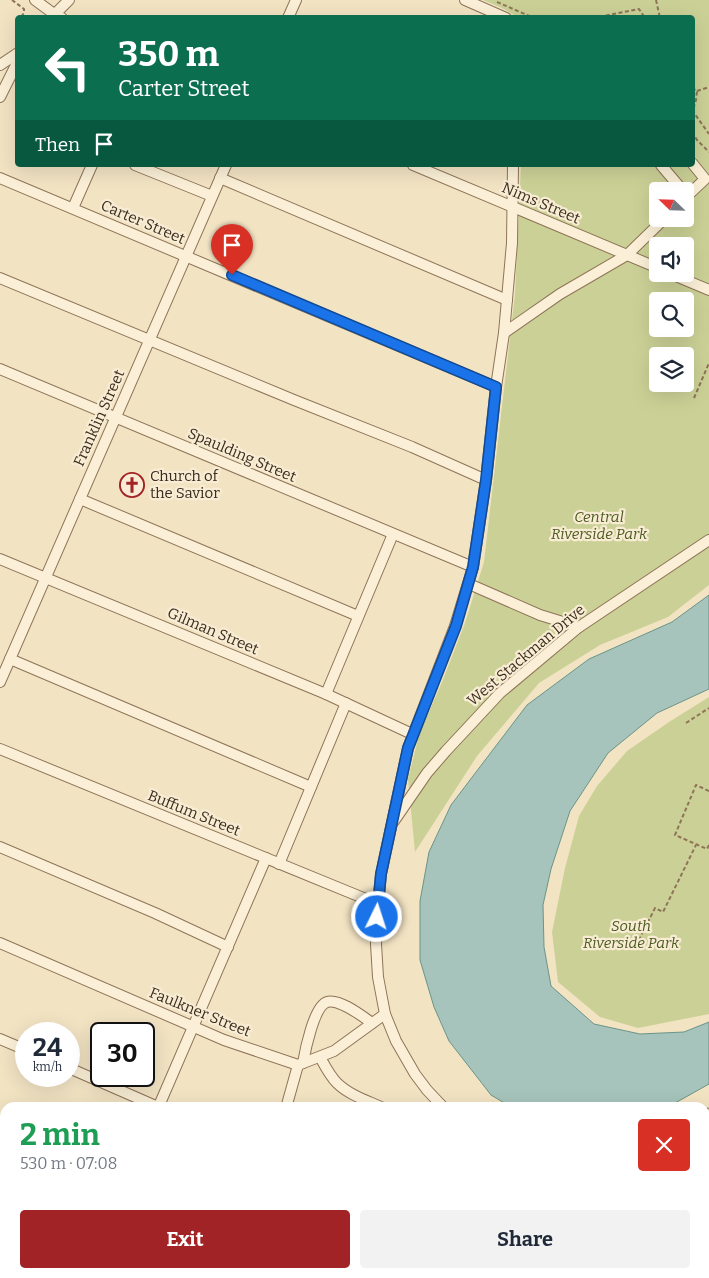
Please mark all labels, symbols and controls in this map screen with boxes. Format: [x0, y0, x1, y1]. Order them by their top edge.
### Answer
text: 350 m [118, 33, 219, 75]
icon: left [35, 35, 100, 100]
text: Carter Street [118, 75, 249, 102]
icon: arrive [90, 130, 118, 158]
text: Then [35, 133, 80, 156]
street label: Nims Street [499, 178, 583, 228]
north arrow [649, 182, 694, 228]
map controls [649, 182, 694, 392]
street label: Carter Street [98, 196, 188, 248]
pin [211, 224, 253, 275]
icon: arrive [218, 231, 246, 259]
button: sound [649, 237, 694, 282]
button: search [649, 292, 694, 337]
button: layers [649, 347, 694, 392]
street label: Franklin Street [70, 366, 129, 469]
street label: Spaulding Street [185, 424, 299, 486]
place label: Church of the Savior [150, 467, 220, 502]
church icon: Church of the Savior [119, 472, 145, 498]
park label: Central Riverside Park [551, 508, 648, 543]
street label: West Stackman Drive [464, 601, 588, 709]
street label: Gilman Street [165, 604, 262, 658]
street label: Buffum Street [145, 786, 243, 840]
position arrow [350, 890, 402, 942]
park label: South Riverside Park [583, 917, 680, 952]
street label: Faulkner Street [147, 983, 254, 1041]
speed limit sign: 30 [90, 1022, 155, 1087]
text: 24 [33, 1033, 62, 1063]
text: km/h [33, 1060, 62, 1074]
text: 2 min [20, 1117, 100, 1153]
button: close [638, 1119, 690, 1171]
text: 530 m · 07:08 [20, 1154, 117, 1173]
button: Exit [20, 1210, 350, 1268]
button: Share [360, 1210, 690, 1268]

